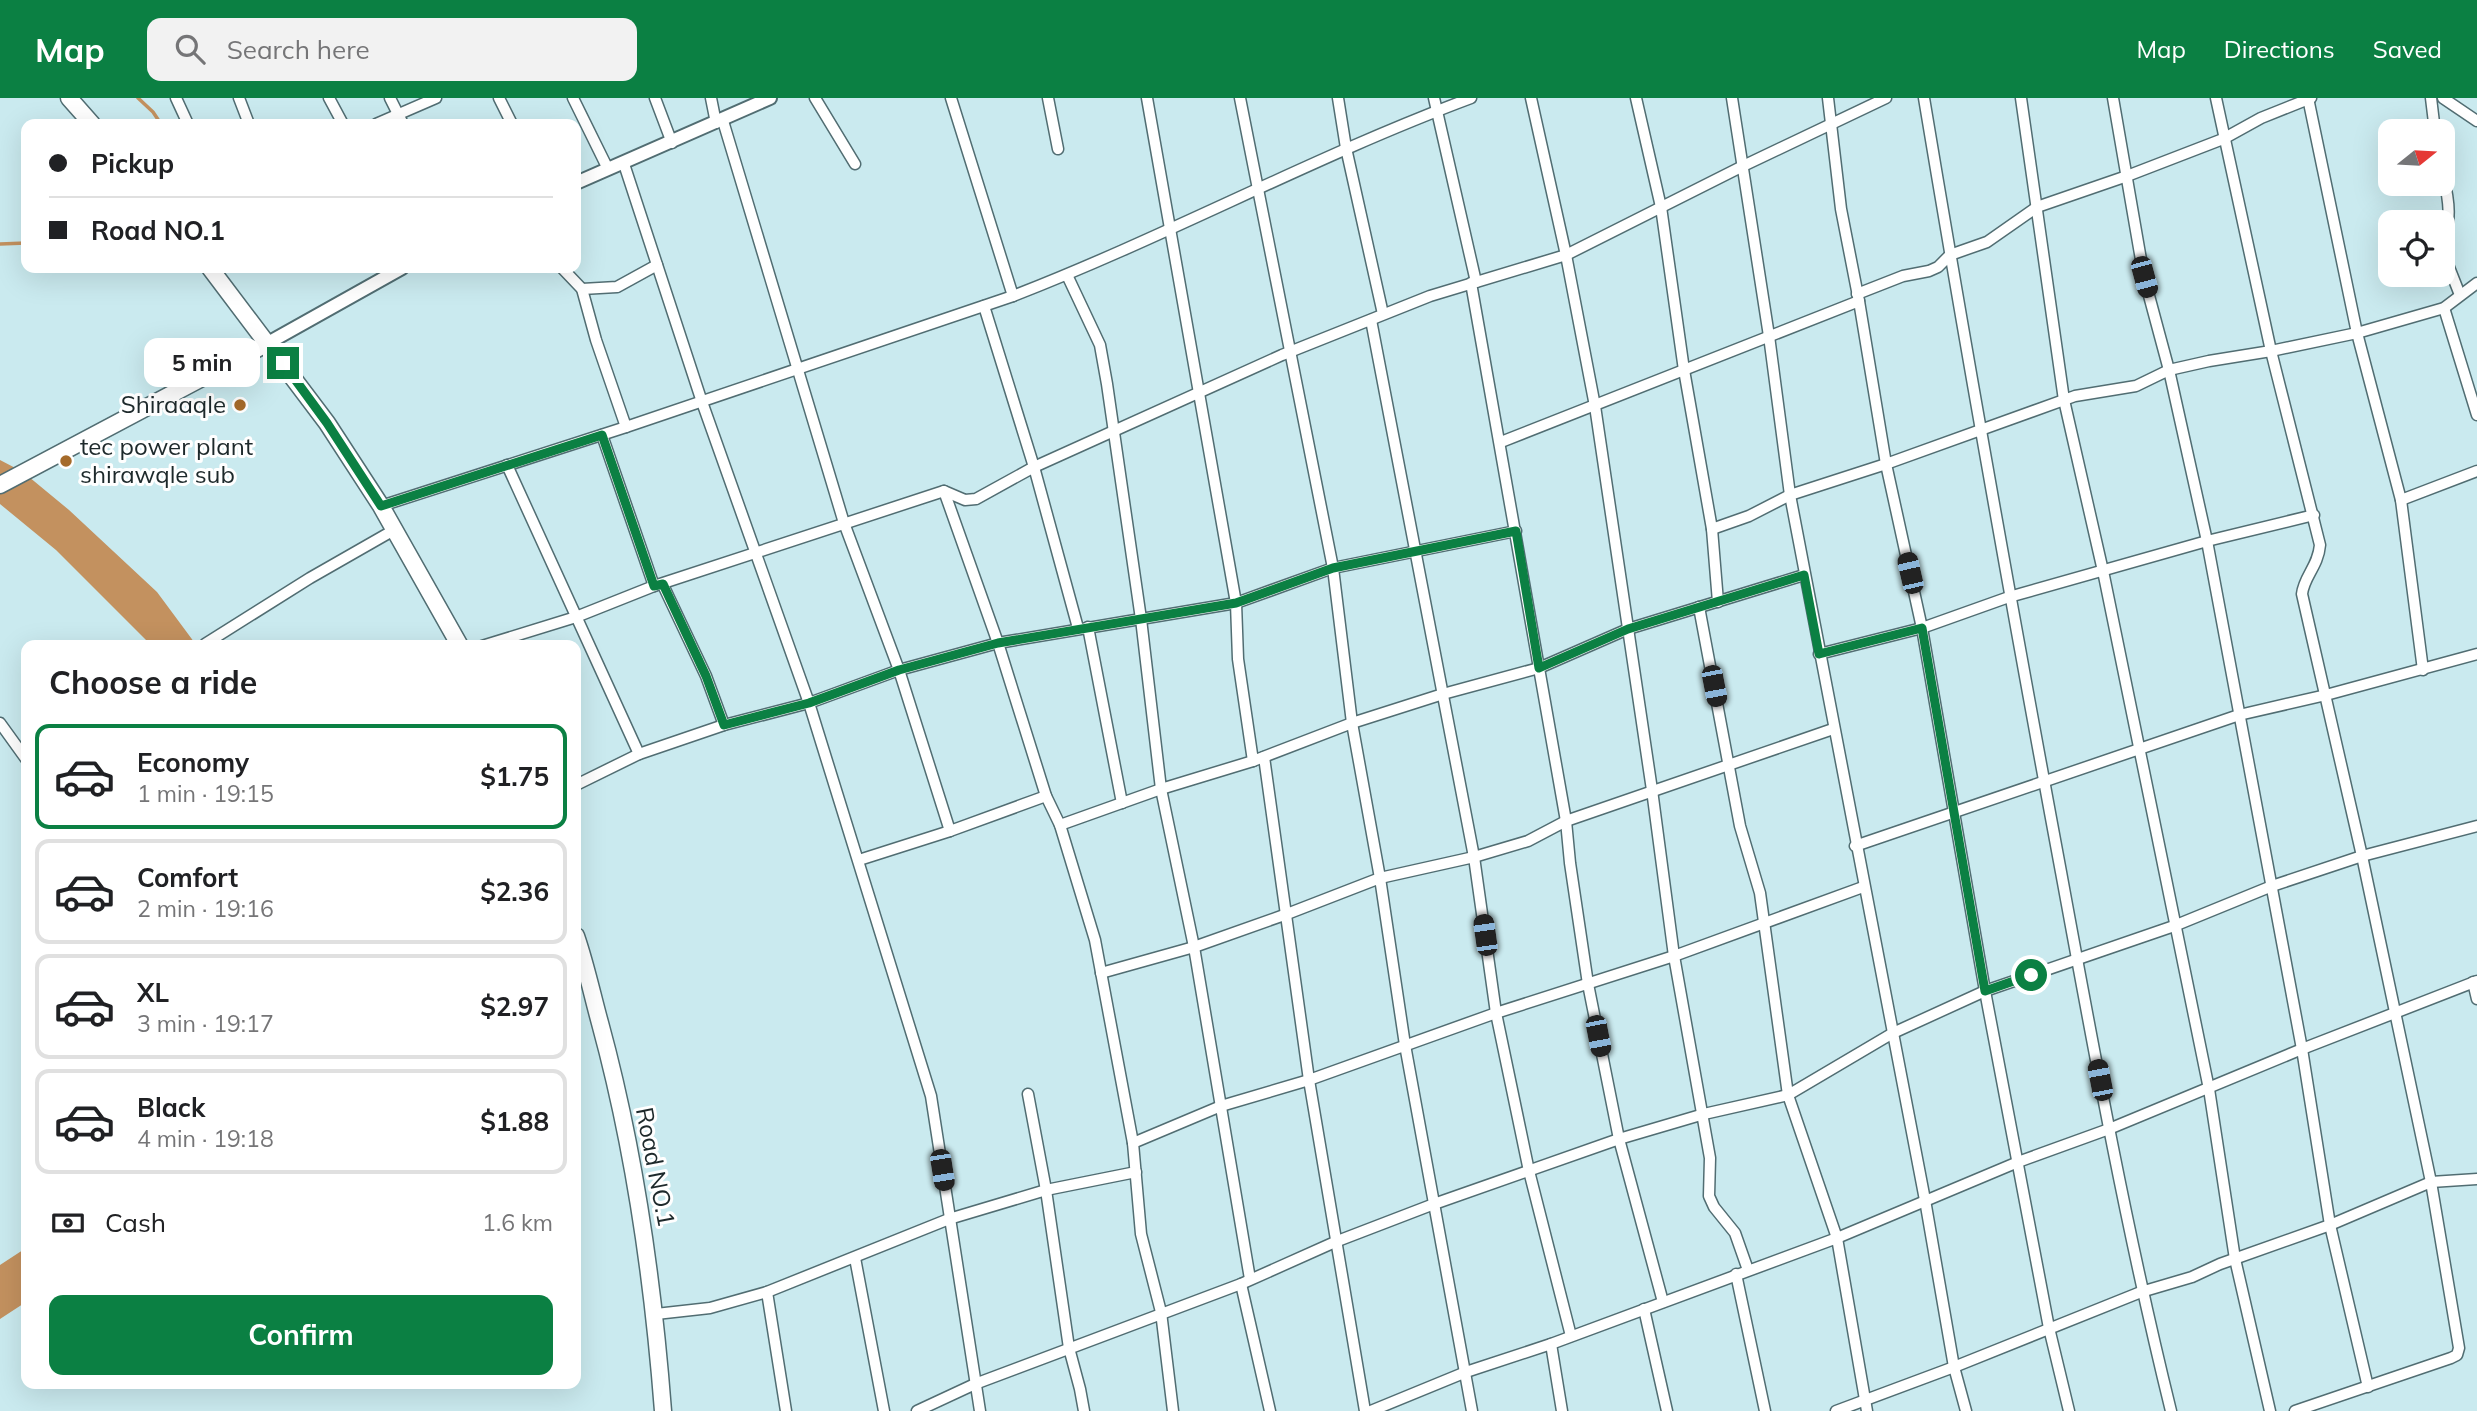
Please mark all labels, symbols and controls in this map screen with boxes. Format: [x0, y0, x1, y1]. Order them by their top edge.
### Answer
search box [147, 18, 637, 81]
text: Map [35, 29, 105, 70]
icon: search [171, 30, 209, 68]
text: Search here [227, 33, 370, 66]
text: Map [2136, 34, 2186, 64]
text: Directions [2224, 34, 2335, 64]
text: Saved [2373, 34, 2442, 64]
north arrow [2378, 119, 2455, 196]
map controls [2378, 119, 2455, 287]
text: Pickup [91, 147, 174, 180]
button: locate [2378, 210, 2455, 287]
text: Road NO.1 [91, 214, 225, 247]
car [2129, 254, 2160, 300]
callout: 5 min [143, 338, 258, 388]
route end [267, 347, 299, 379]
text: 5 min [172, 348, 232, 377]
place label: Shiraaqle [121, 389, 226, 419]
marker: Shiraaqle [232, 397, 248, 413]
place label: tec power plant shirawqle sub [80, 431, 253, 489]
marker: tec power plant shirawqle sub [58, 453, 74, 469]
car [1896, 550, 1925, 596]
text: Choose a ride [49, 662, 257, 702]
car [1700, 663, 1729, 709]
icon: car [53, 745, 116, 808]
text: Economy [137, 746, 249, 779]
text: $1.75 [480, 760, 549, 793]
text: 1 min · 19:15 [137, 779, 274, 808]
icon: car [53, 860, 116, 923]
text: Comfort [137, 861, 238, 894]
text: $2.36 [480, 875, 549, 908]
text: 2 min · 19:16 [137, 894, 274, 923]
car [1472, 913, 1499, 957]
route start [2015, 959, 2047, 991]
icon: car [53, 975, 116, 1038]
text: XL [137, 976, 169, 1009]
text: $2.97 [480, 990, 549, 1023]
text: 3 min · 19:17 [137, 1009, 274, 1038]
car [1584, 1013, 1613, 1059]
car [2086, 1057, 2115, 1103]
icon: car [53, 1090, 116, 1153]
text: Black [137, 1091, 205, 1124]
text: $1.88 [480, 1105, 549, 1138]
street label: Road NO.1 [630, 1105, 682, 1229]
text: 4 min · 19:18 [137, 1124, 274, 1153]
car [929, 1148, 956, 1192]
icon: cash [49, 1204, 87, 1242]
text: Cash [105, 1206, 166, 1239]
text: 1.6 km [482, 1208, 553, 1237]
button: Confirm [49, 1295, 553, 1375]

